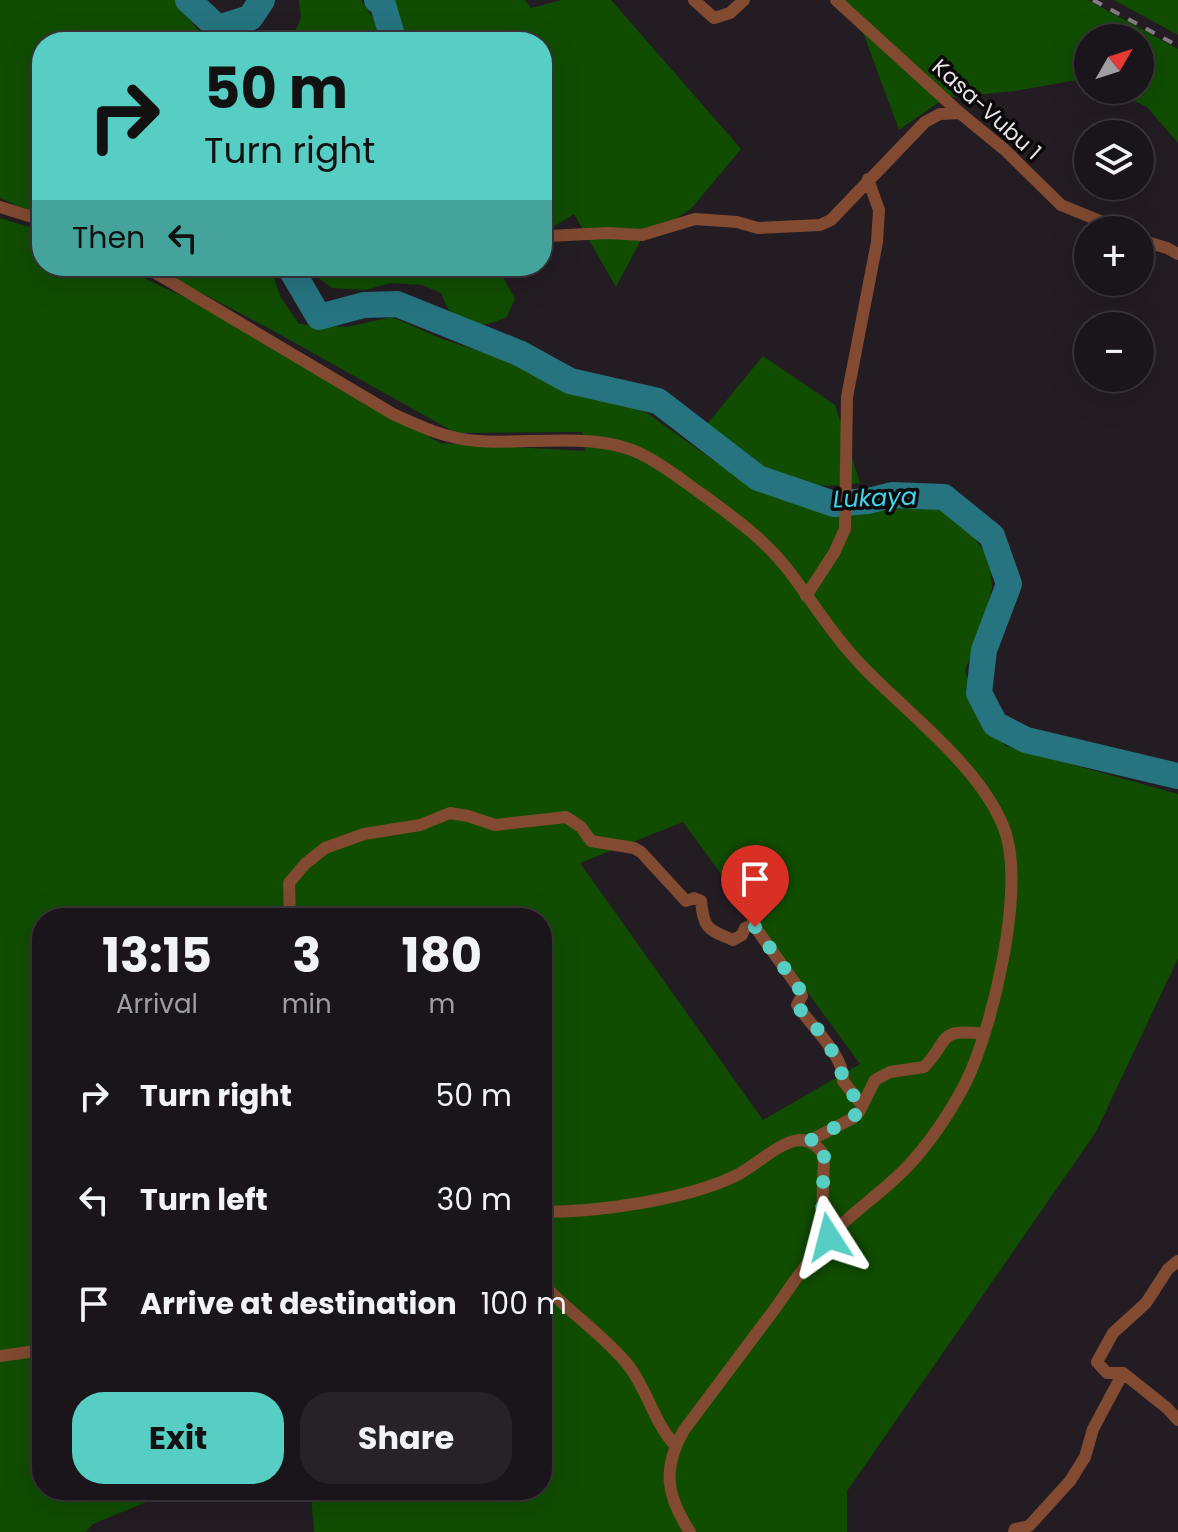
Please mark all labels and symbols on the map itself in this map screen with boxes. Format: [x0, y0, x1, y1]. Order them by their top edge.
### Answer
north arrow [1074, 24, 1154, 104]
street label: Kasa-Vubu 1 [925, 52, 1048, 167]
water label: Lukaya [832, 480, 918, 515]
pin [721, 845, 789, 927]
position arrow [787, 1195, 871, 1279]

